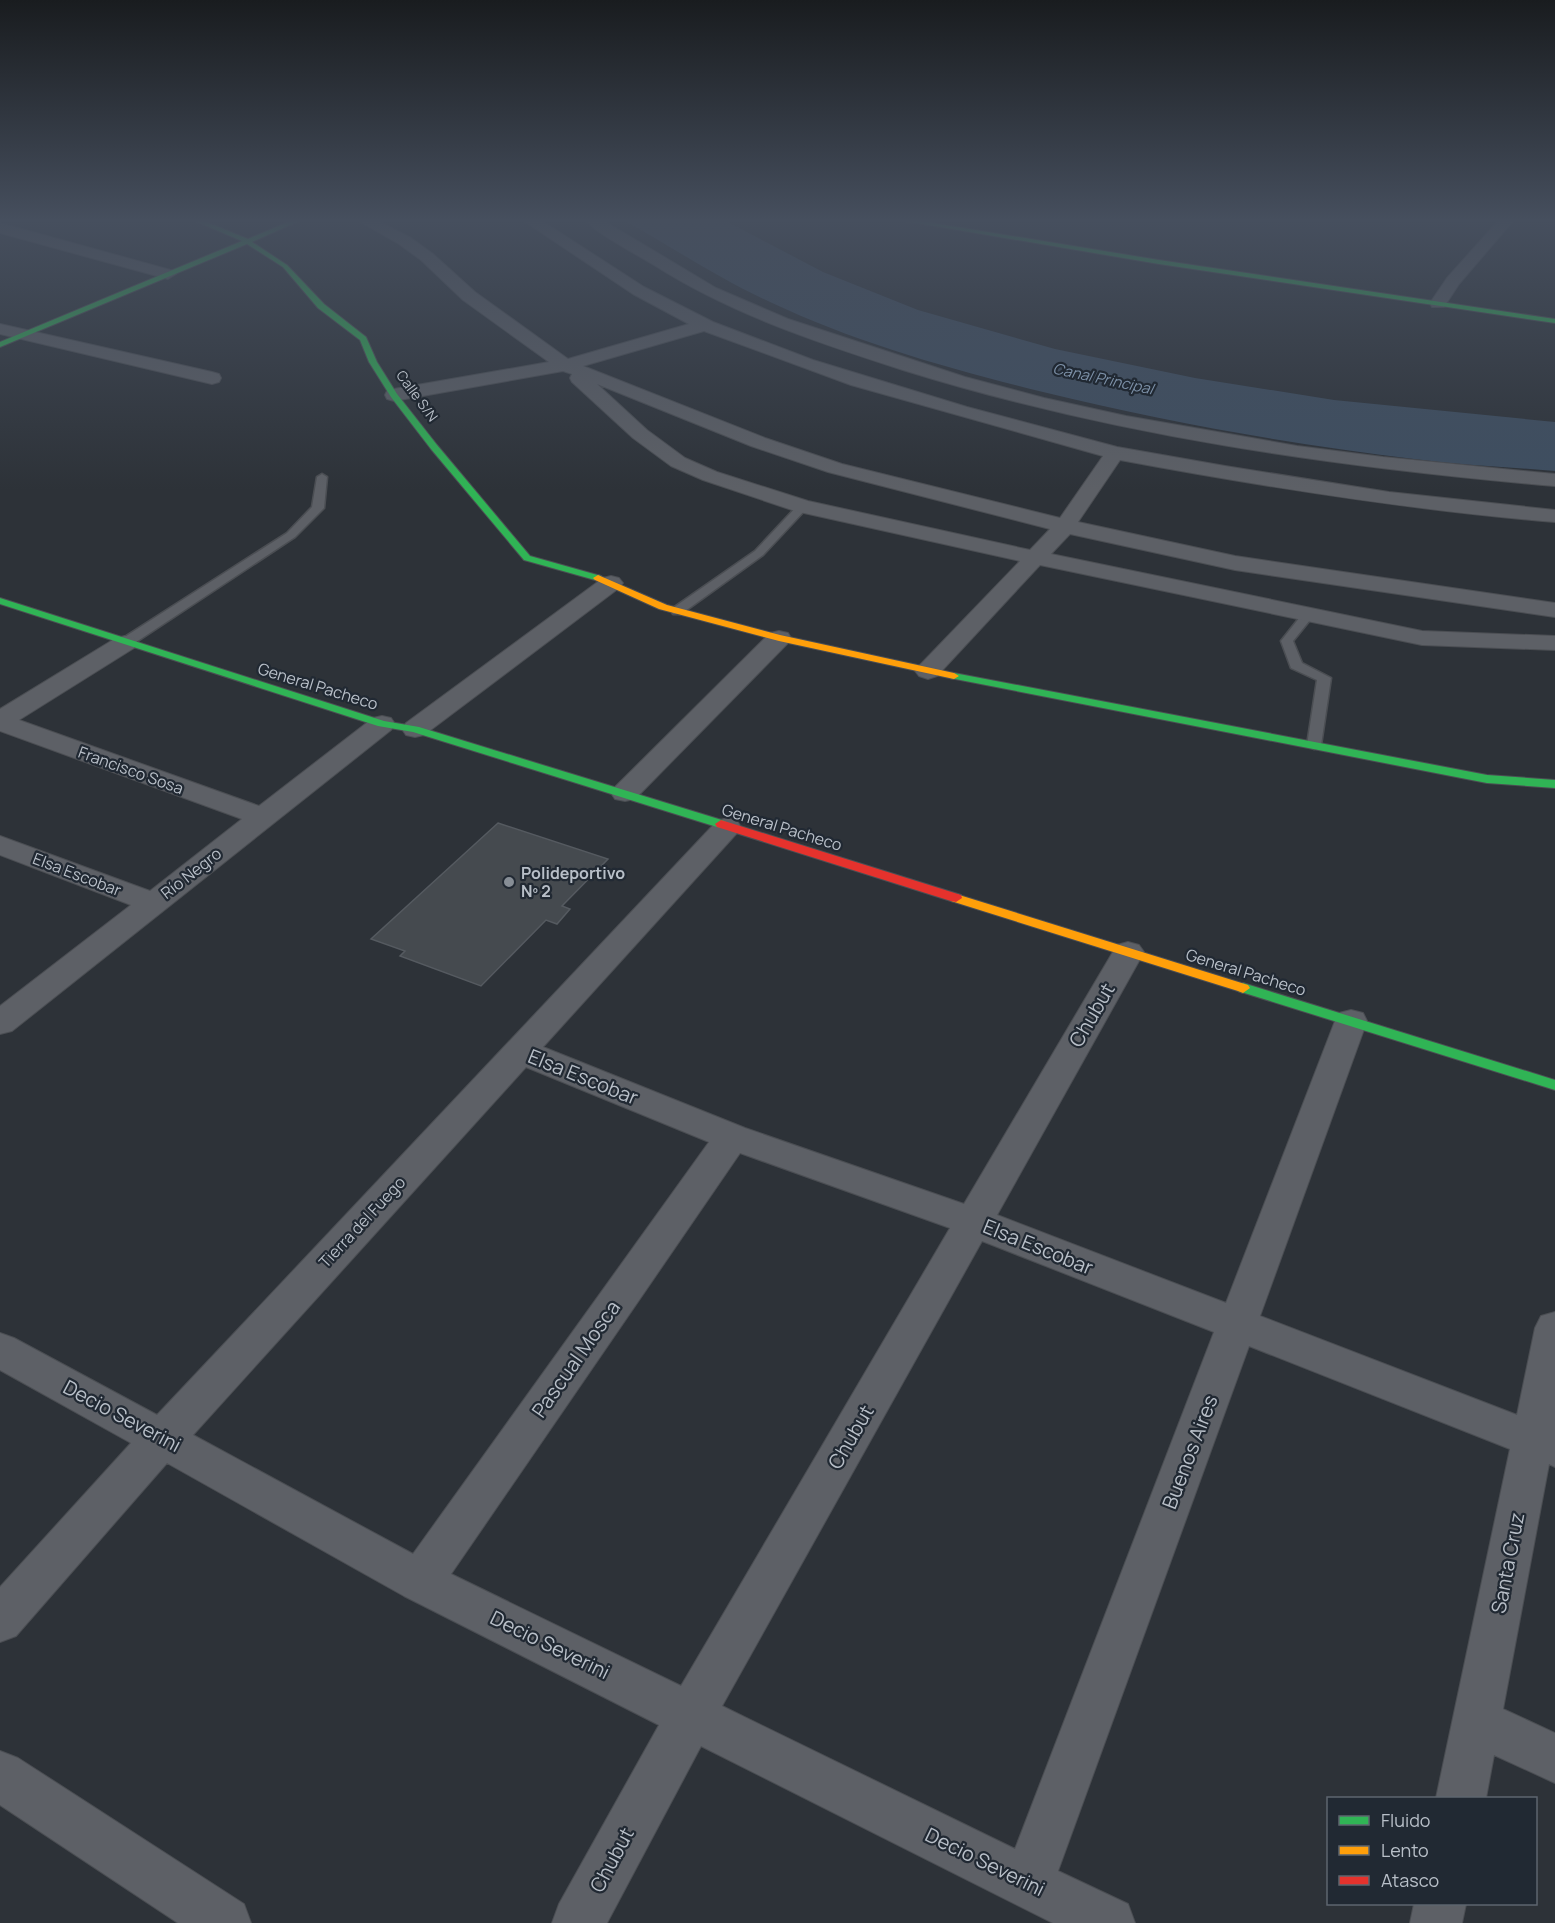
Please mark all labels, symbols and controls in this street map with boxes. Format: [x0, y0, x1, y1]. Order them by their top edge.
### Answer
water label: Canal Principal [1051, 358, 1158, 400]
street label: Calle S/N [392, 366, 442, 425]
street label: General Pacheco [255, 657, 381, 715]
street label: Francisco Sosa [75, 741, 187, 799]
street label: General Pacheco [719, 798, 845, 856]
street label: Río Negro [156, 842, 226, 904]
street label: Elsa Escobar [30, 847, 125, 901]
place label: Polideportivo Nº 2 [521, 862, 625, 902]
marker: Polideportivo Nº 2 [502, 875, 516, 889]
street label: General Pacheco [1183, 943, 1309, 1001]
street label: Chubut [1062, 978, 1121, 1052]
street label: Elsa Escobar [524, 1042, 642, 1111]
street label: Tierra del Fuego [314, 1172, 410, 1272]
street label: Elsa Escobar [979, 1212, 1097, 1281]
street label: Pascual Mosca [525, 1295, 626, 1423]
street label: Decio Severini [59, 1373, 186, 1458]
street label: Buenos Aires [1155, 1391, 1224, 1513]
street label: Chubut [821, 1400, 880, 1474]
street label: Santa Cruz [1484, 1510, 1531, 1616]
street label: Decio Severini [486, 1604, 615, 1685]
legend [1327, 1797, 1537, 1905]
text: Fluido [1381, 1808, 1430, 1832]
street label: Decio Severini [921, 1821, 1050, 1902]
street label: Chubut [583, 1823, 640, 1897]
text: Lento [1381, 1838, 1429, 1862]
text: Atasco [1381, 1868, 1439, 1892]

